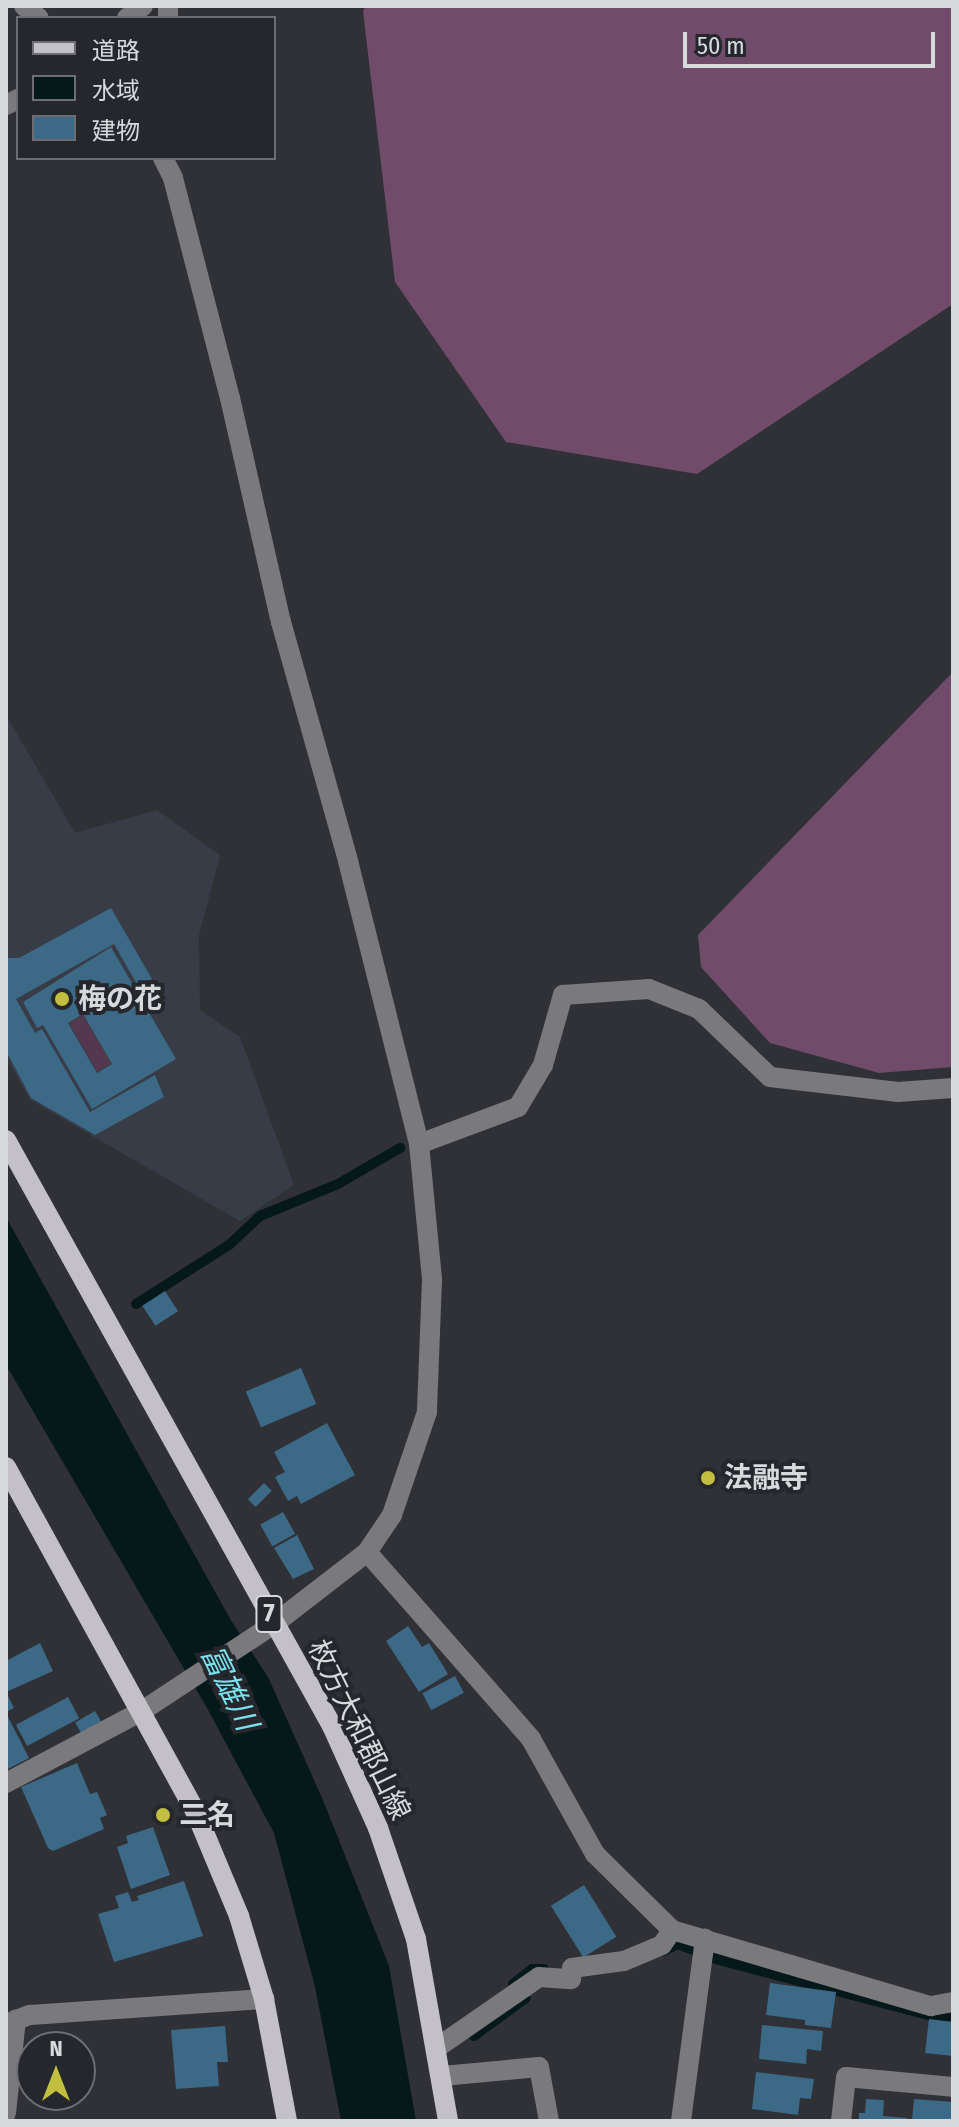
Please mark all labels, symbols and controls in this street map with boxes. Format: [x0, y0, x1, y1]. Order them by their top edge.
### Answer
legend [16, 16, 276, 160]
scale bar [687, 16, 939, 66]
text: 50 m [697, 32, 745, 60]
text: 道路 [92, 37, 140, 65]
text: 水域 [92, 77, 140, 105]
text: 建物 [92, 117, 140, 145]
place label: 梅の花 [78, 982, 162, 1016]
marker: 梅の花 [53, 990, 71, 1008]
place label: 法融寺 [724, 1461, 808, 1495]
marker: 法融寺 [699, 1469, 717, 1487]
road number: 7 [255, 1592, 283, 1636]
street label: 枚方大和郡山線 [301, 1635, 417, 1825]
water label: 富雄川 [193, 1640, 265, 1736]
place label: 二名 [179, 1798, 235, 1832]
marker: 二名 [154, 1806, 172, 1824]
north arrow [16, 2031, 96, 2111]
text: N [49, 2035, 63, 2062]

